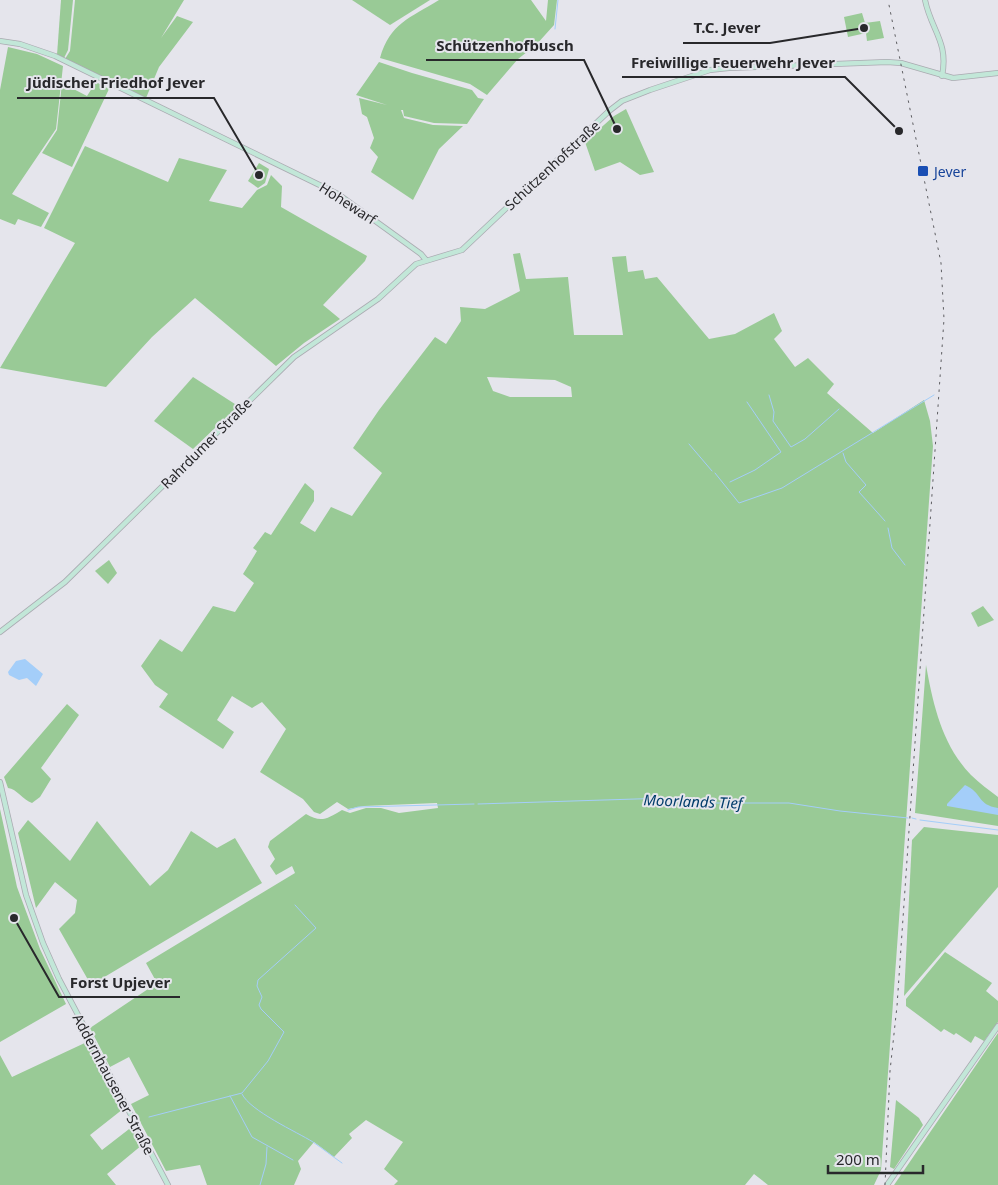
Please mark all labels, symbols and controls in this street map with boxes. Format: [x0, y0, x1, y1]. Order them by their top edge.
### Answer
callout: T.C. Jever [683, 13, 770, 43]
text: T.C. Jever [694, 17, 761, 37]
callout: Schützenhofbusch [426, 30, 584, 60]
text: Schützenhofbusch [436, 35, 574, 55]
callout: Freiwillige Feuerwehr Jever [622, 47, 845, 77]
text: Freiwillige Feuerwehr Jever [631, 52, 835, 72]
callout: Jüdischer Friedhof Jever [17, 68, 214, 98]
text: Jüdischer Friedhof Jever [25, 72, 205, 92]
street label: Schützenhofstraße [500, 116, 604, 214]
place label: Jever [932, 162, 966, 181]
marker: Jever [916, 164, 930, 178]
street label: Hohewarf [316, 177, 381, 229]
street label: Rahrdumer Straße [156, 393, 256, 493]
water label: Moorlands Tief [643, 789, 745, 813]
callout: Forst Upjever [59, 967, 180, 997]
text: Forst Upjever [70, 972, 171, 992]
street label: Addernhausener Straße [69, 1010, 159, 1158]
scale bar [828, 1142, 923, 1174]
text: 200 m [836, 1149, 880, 1169]

